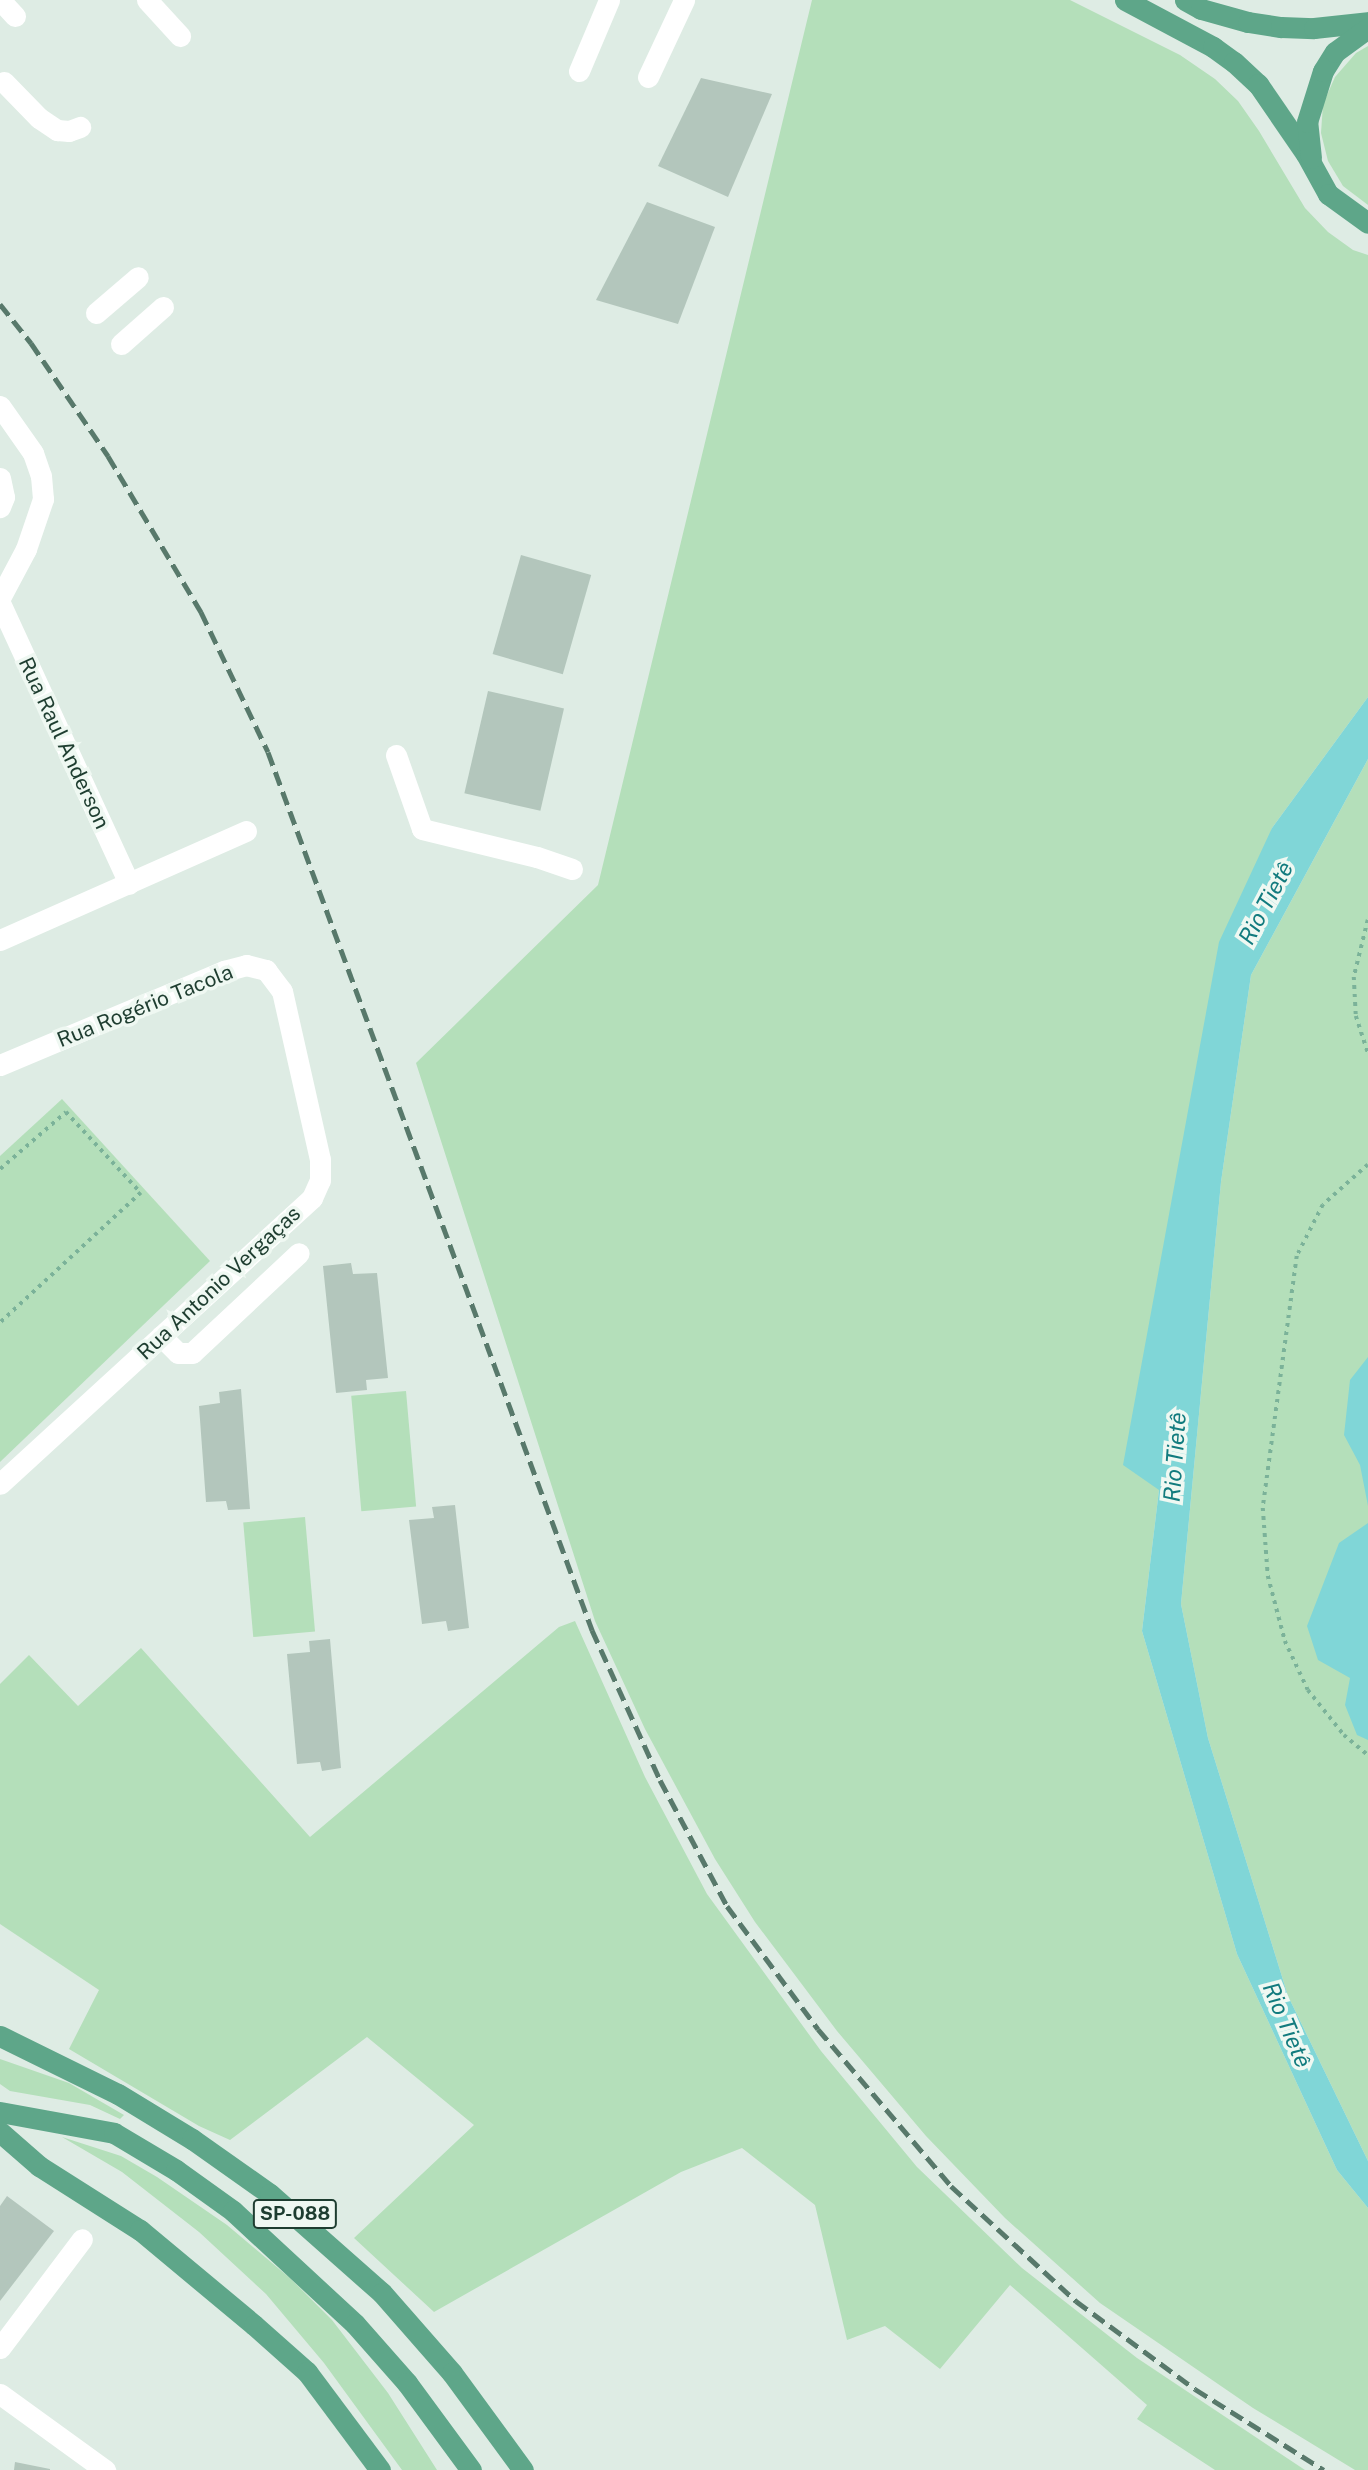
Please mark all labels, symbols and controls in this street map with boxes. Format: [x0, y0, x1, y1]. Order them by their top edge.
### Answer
street label: Rua Raul Anderson [13, 653, 115, 833]
water label: Rio Tietê [1233, 857, 1299, 949]
street label: Rua Rogério Tacola [53, 959, 237, 1053]
street label: Rua Antonio Vergaças [132, 1201, 306, 1365]
water label: Rio Tietê [1158, 1411, 1192, 1503]
water label: Rio Tietê [1257, 1978, 1317, 2072]
road number: SP-088 [251, 2198, 339, 2230]

